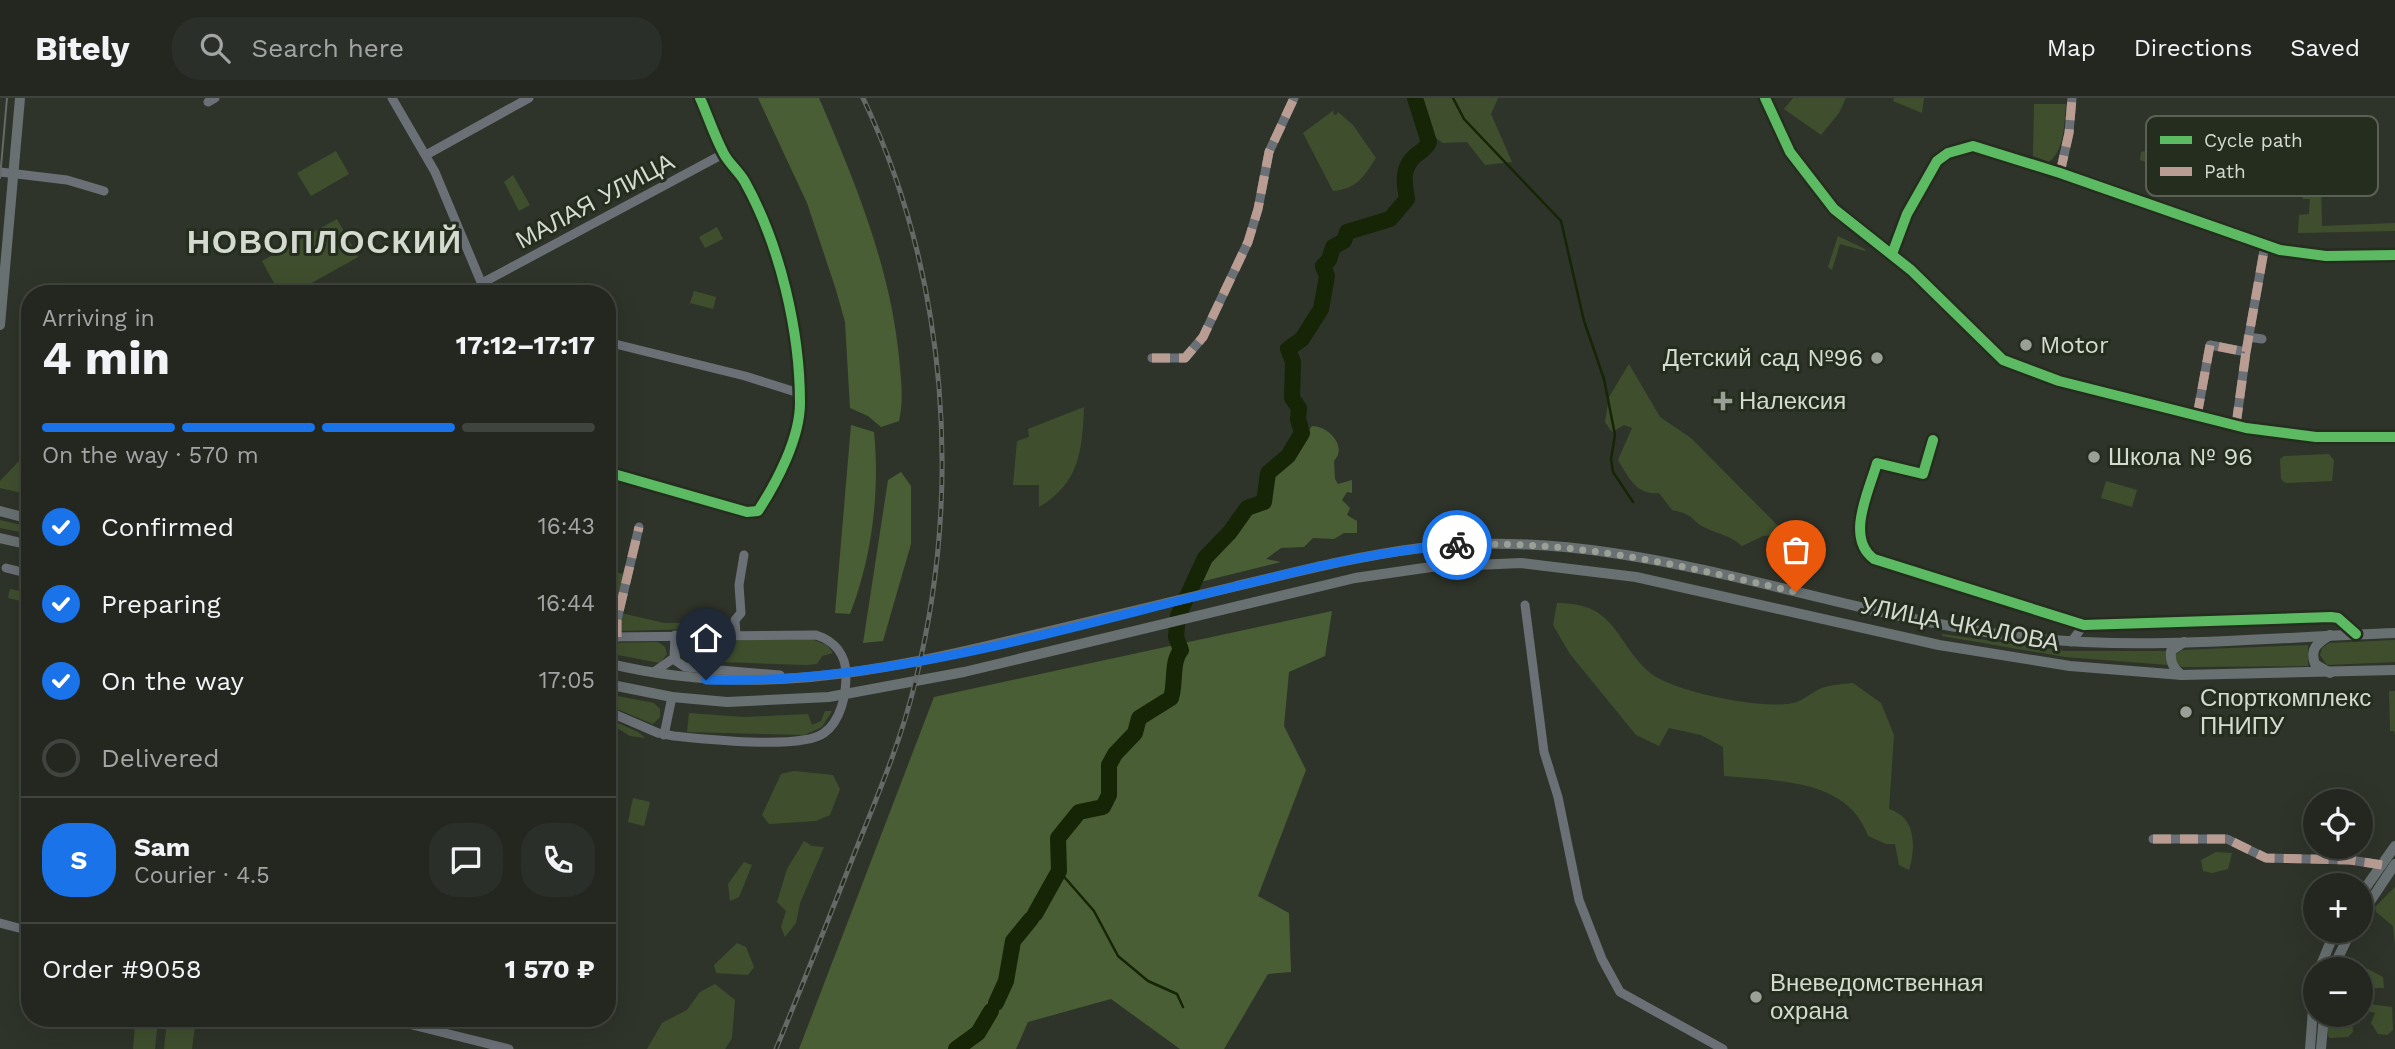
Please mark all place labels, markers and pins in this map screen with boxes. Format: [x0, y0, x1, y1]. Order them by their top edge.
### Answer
place label: Motor [2040, 331, 2109, 359]
marker: Motor [2018, 337, 2034, 353]
place label: Детский сад №96 [1663, 344, 1863, 372]
marker: Детский сад №96 [1869, 350, 1885, 366]
place label: Налексия [1739, 387, 1846, 415]
marker: Налексия [1713, 391, 1733, 411]
place label: Школа № 96 [2108, 443, 2253, 471]
marker: Школа № 96 [2086, 449, 2102, 465]
pin [1766, 520, 1826, 592]
pin [676, 608, 736, 680]
place label: Спорткомплекс ПНИПУ [2200, 684, 2371, 740]
marker: Спорткомплекс ПНИПУ [2178, 704, 2194, 720]
place label: Вневедомственная охрана [1770, 969, 1983, 1025]
marker: Вневедомственная охрана [1748, 989, 1764, 1005]

